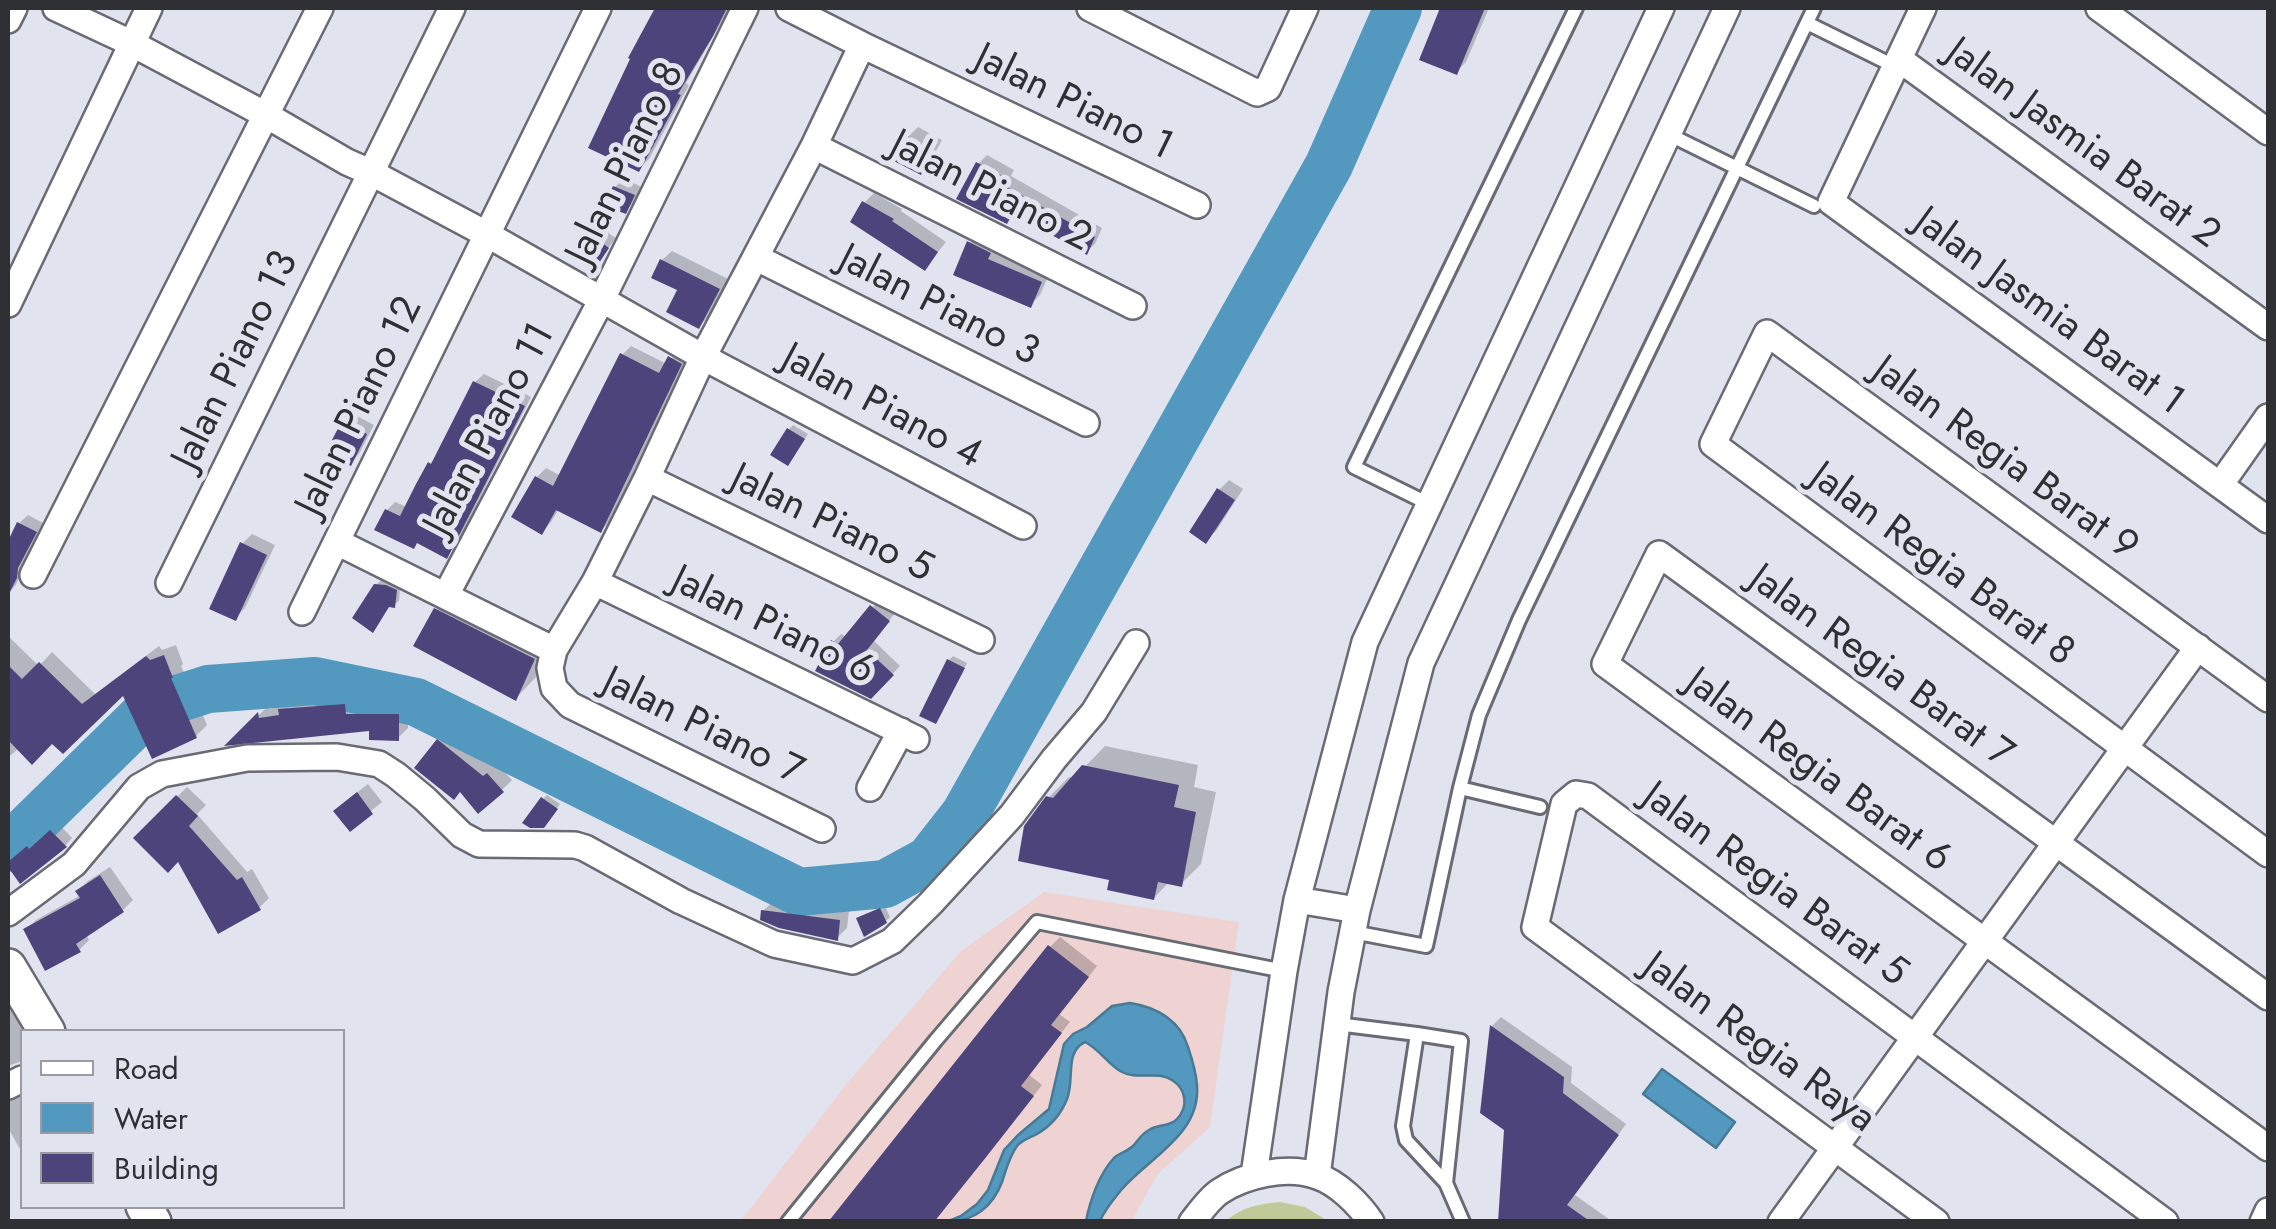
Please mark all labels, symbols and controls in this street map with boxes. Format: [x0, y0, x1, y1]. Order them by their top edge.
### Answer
street label: Jalan Jasmia Barat 2 [1936, 29, 2228, 261]
street label: Jalan Piano 1 [966, 35, 1180, 173]
street label: Jalan Piano 8 [558, 55, 696, 273]
street label: Jalan Piano 2 [881, 122, 1099, 264]
street label: Jalan Jasmia Barat 1 [1904, 199, 2192, 427]
street label: Jalan Piano 3 [830, 236, 1046, 378]
street label: Jalan Piano 13 [164, 244, 310, 478]
street label: Jalan Piano 12 [287, 290, 435, 524]
street label: Jalan Piano 11 [415, 316, 567, 544]
street label: Jalan Piano 4 [773, 335, 989, 481]
street label: Jalan Regia Barat 9 [1862, 347, 2146, 573]
street label: Jalan Regia Barat 8 [1799, 454, 2083, 678]
street label: Jalan Piano 5 [722, 455, 940, 595]
street label: Jalan Regia Barat 7 [1739, 556, 2021, 780]
street label: Jalan Piano 6 [663, 557, 881, 697]
street label: Jalan Piano 7 [594, 659, 810, 797]
street label: Jalan Regia Barat 6 [1675, 659, 1959, 885]
street label: Jalan Regia Barat 5 [1632, 774, 1916, 998]
street label: Jalan Regia Raya [1632, 943, 1884, 1145]
legend [20, 1029, 345, 1209]
text: Road [114, 1047, 179, 1090]
text: Water [114, 1097, 188, 1140]
text: Building [114, 1147, 219, 1190]

